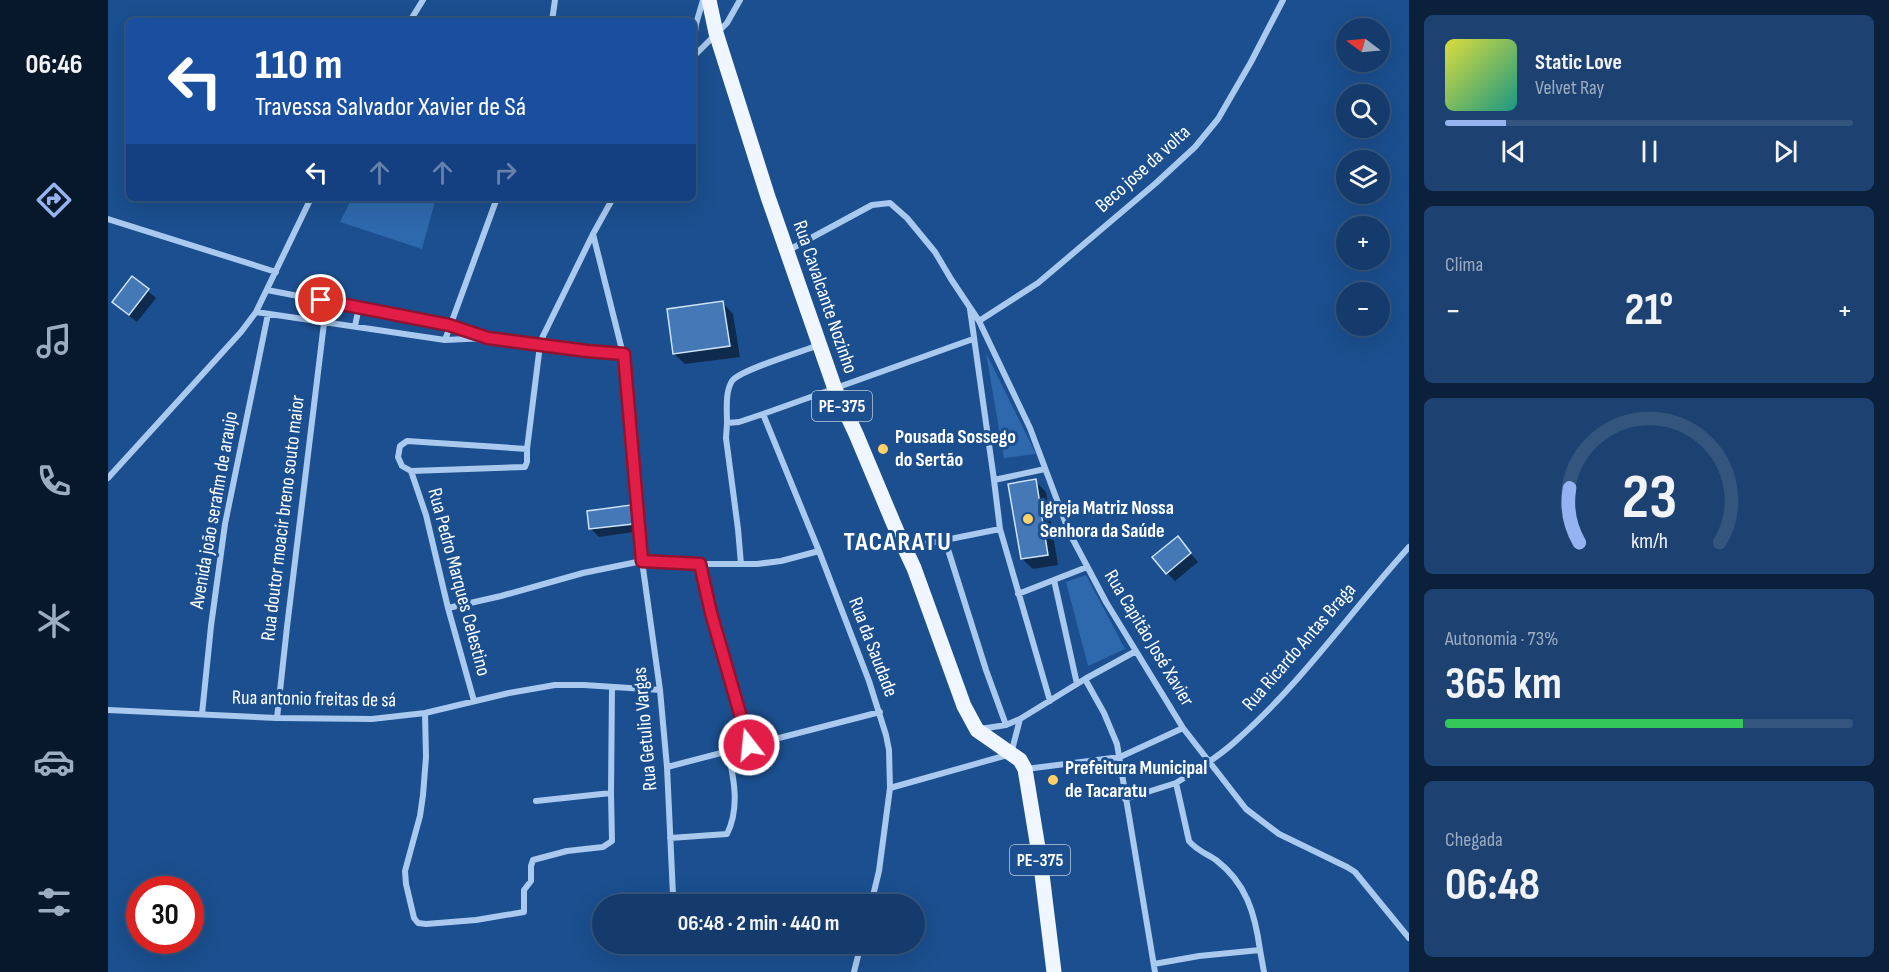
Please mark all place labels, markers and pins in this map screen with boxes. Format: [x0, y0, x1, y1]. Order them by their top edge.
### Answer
pin [295, 274, 346, 325]
place label: Pousada Sossego do Sertão [895, 425, 1016, 472]
marker: Pousada Sossego do Sertão [876, 442, 890, 456]
place label: Igreja Matriz Nossa Senhora da Saúde [1040, 496, 1174, 543]
marker: Igreja Matriz Nossa Senhora da Saúde [1021, 512, 1035, 526]
place label: Prefeitura Municipal de Tacaratu [1065, 756, 1207, 803]
marker: Prefeitura Municipal de Tacaratu [1046, 773, 1060, 787]

